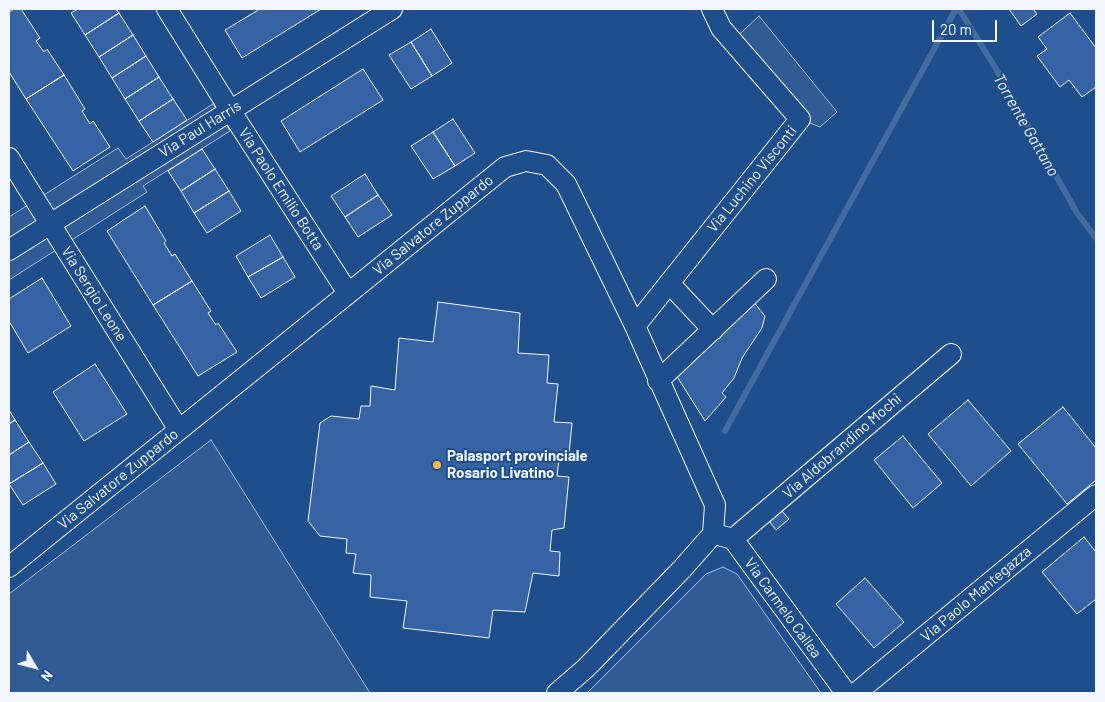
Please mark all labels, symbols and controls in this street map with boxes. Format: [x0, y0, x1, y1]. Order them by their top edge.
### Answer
scale bar [935, 10, 1000, 42]
text: 20 m [940, 20, 972, 38]
water label: Torrente Gattano [989, 70, 1063, 180]
street label: Via Paul Harris [155, 97, 245, 161]
street label: Via Luchino Visconti [703, 122, 801, 236]
street label: Via Paolo Emilio Botta [235, 124, 327, 254]
street label: Via Salvatore Zuppardo [369, 171, 497, 279]
street label: Via Sergio Leone [57, 243, 131, 345]
street label: Via Aldobrandino Mochi [779, 390, 905, 502]
street label: Via Salvatore Zuppardo [54, 425, 182, 533]
place label: Palasport provinciale Rosario Livatino [447, 447, 588, 482]
marker: Palasport provinciale Rosario Livatino [431, 459, 443, 471]
street label: Via Paolo Mantegazza [917, 542, 1035, 646]
street label: Via Carmelo Callea [741, 554, 825, 662]
north arrow [10, 642, 60, 692]
text: N [38, 667, 57, 685]

